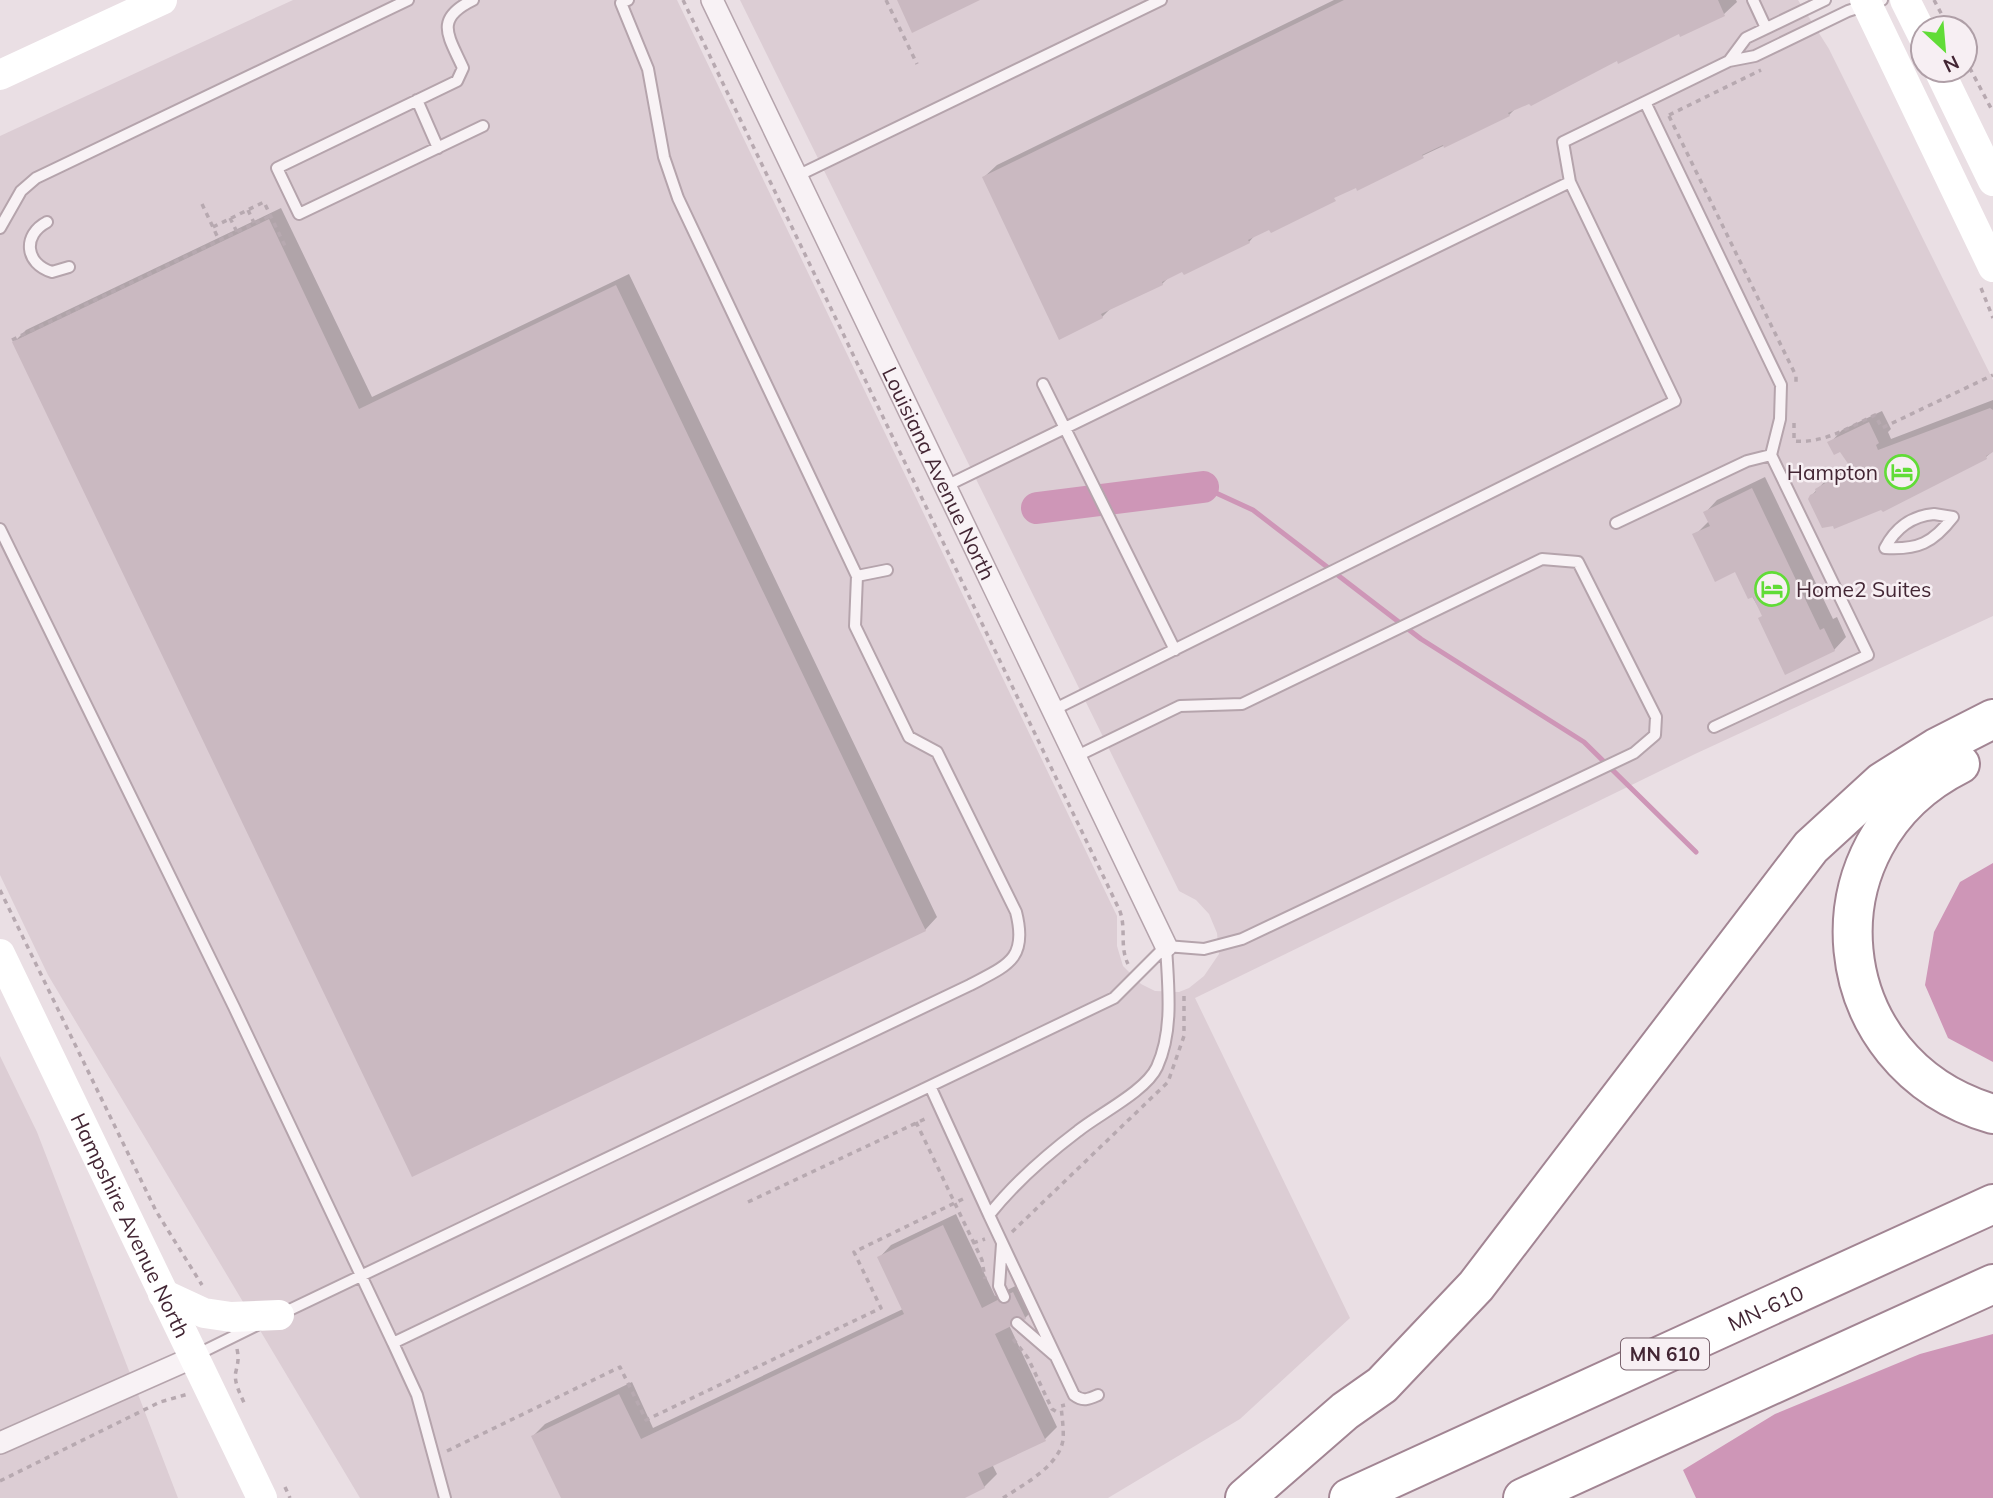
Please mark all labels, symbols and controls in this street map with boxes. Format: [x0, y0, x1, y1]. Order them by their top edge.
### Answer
north arrow [1909, 14, 1979, 84]
text: N [1940, 50, 1963, 78]
street label: Louisiana Avenue North [877, 363, 1001, 584]
hotel icon: Hampton [1883, 453, 1921, 491]
place label: Hampton [1787, 459, 1878, 485]
hotel icon: Home2 Suites [1753, 570, 1791, 608]
place label: Home2 Suites [1796, 576, 1931, 602]
street label: Hampshire Avenue North [65, 1109, 196, 1342]
street label: MN-610 [1724, 1279, 1808, 1336]
road number: MN 610 [1621, 1338, 1709, 1370]

